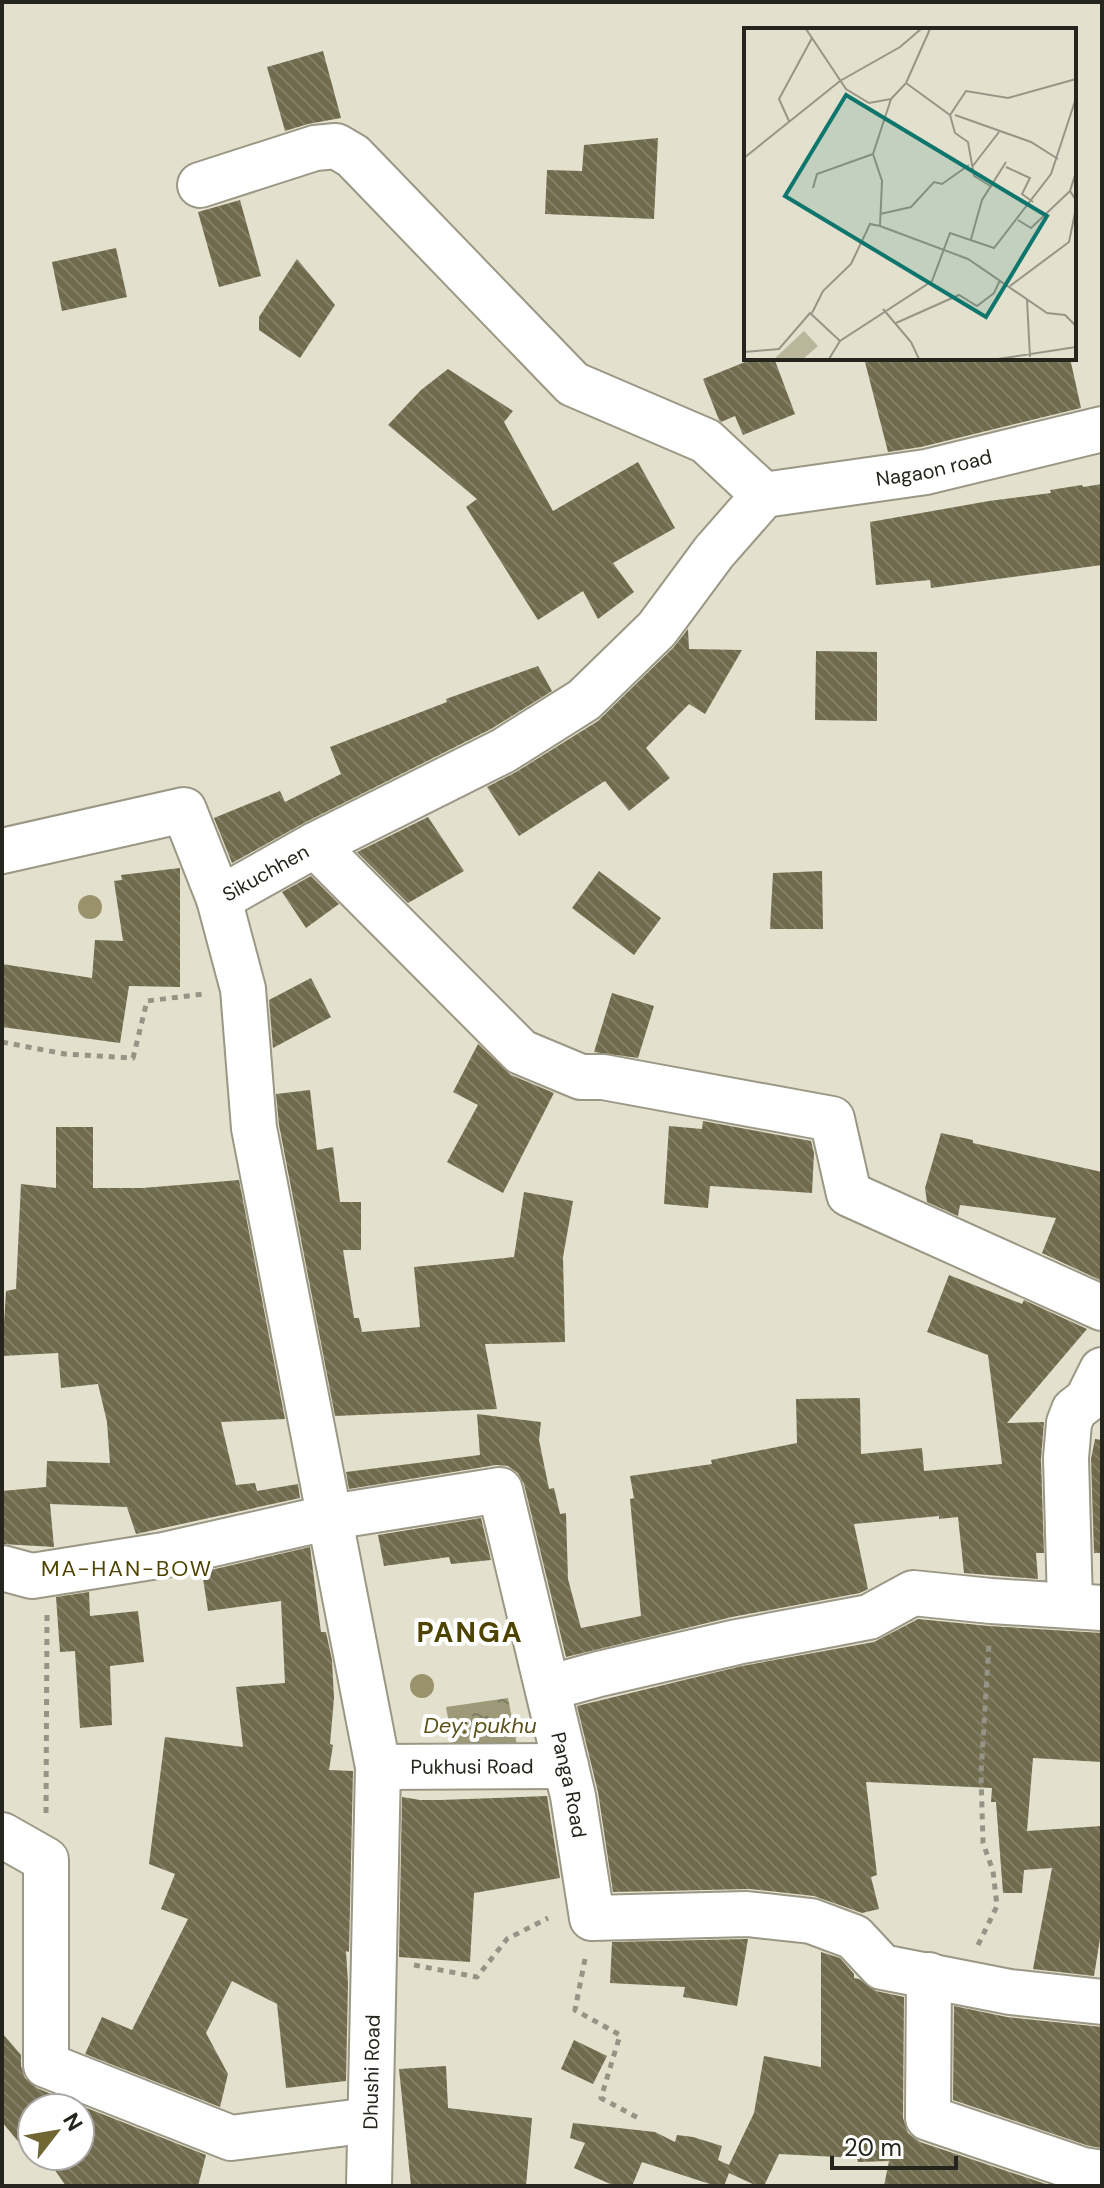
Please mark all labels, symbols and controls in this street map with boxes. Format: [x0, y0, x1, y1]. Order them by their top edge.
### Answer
inset map [744, 28, 1076, 360]
street label: Nagaon road [874, 443, 994, 492]
street label: Sikuchhen [218, 838, 313, 908]
district label: MA-HAN-BOW [41, 1554, 213, 1583]
district label: PANGA [416, 1614, 524, 1651]
water label: Dey: pukhu [423, 1711, 537, 1740]
street label: Panga Road [545, 1729, 592, 1840]
street label: Pukhusi Road [410, 1753, 534, 1780]
street label: Dhushi Road [357, 2014, 386, 2130]
north arrow [16, 2092, 96, 2172]
text: N [56, 2108, 89, 2136]
scale bar [832, 2120, 956, 2170]
text: 20 m [844, 2132, 902, 2163]

